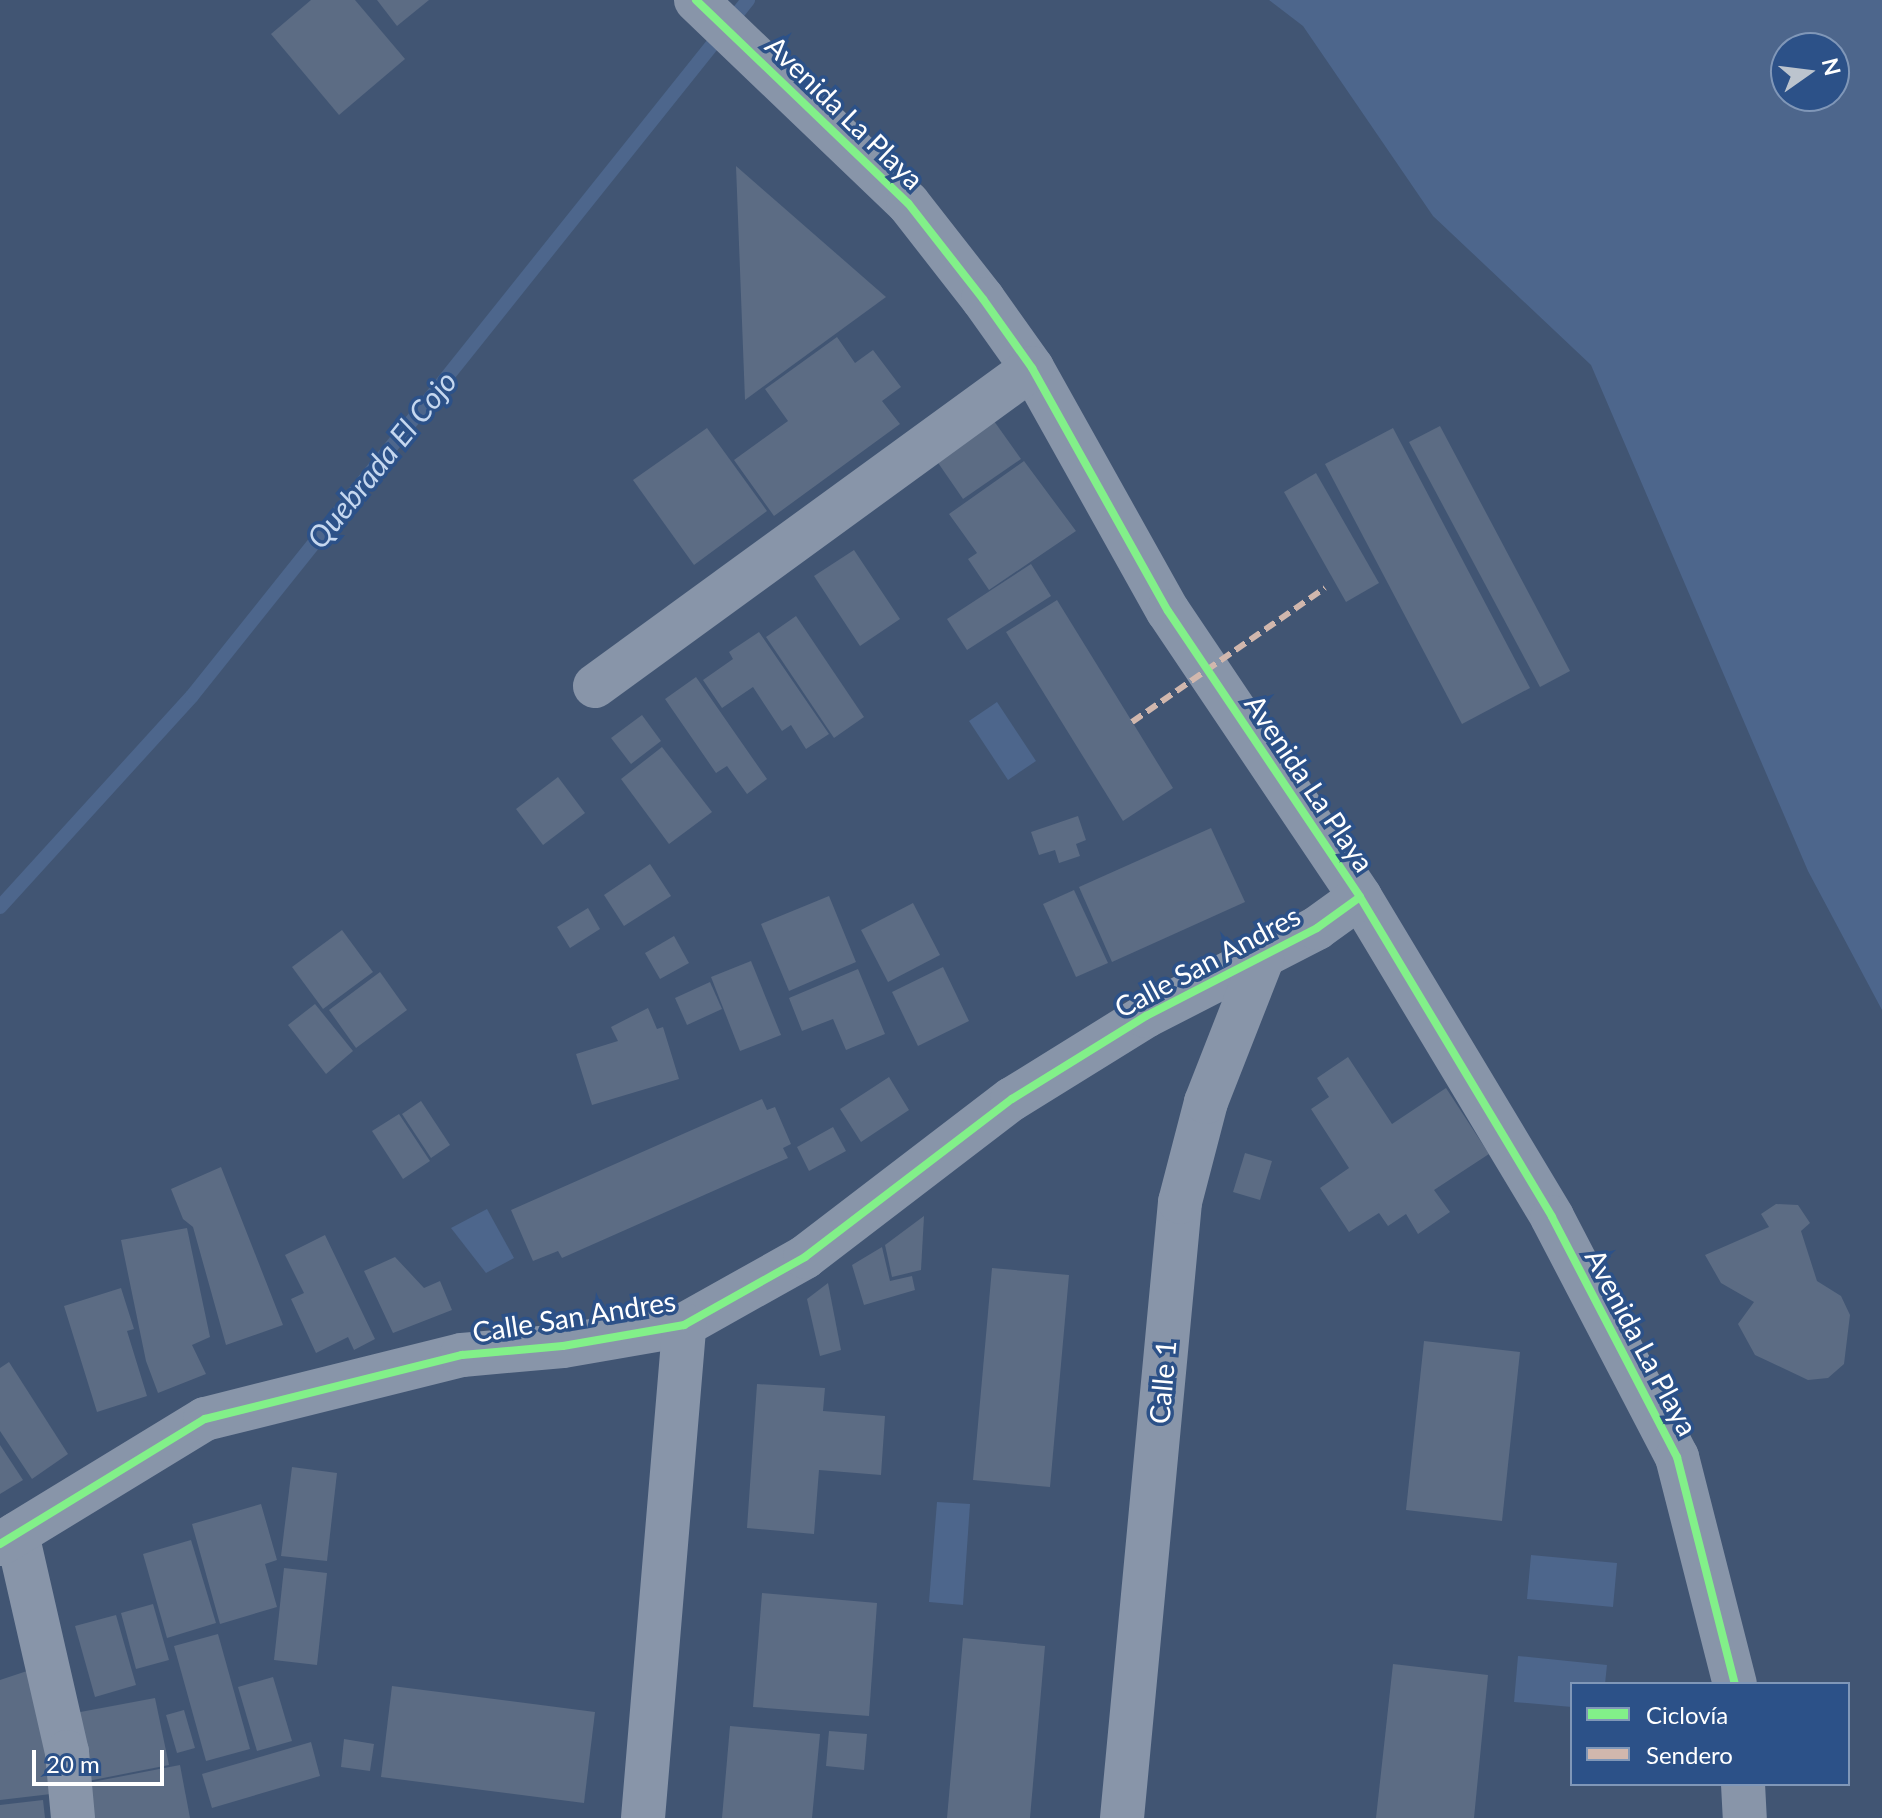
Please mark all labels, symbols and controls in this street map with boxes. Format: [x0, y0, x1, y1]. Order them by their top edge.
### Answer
street label: Avenida La Playa [759, 28, 931, 196]
north arrow [1770, 32, 1850, 112]
text: N [1817, 55, 1847, 78]
water label: Quebrada El Cojo [299, 363, 463, 555]
street label: Avenida La Playa [1238, 688, 1382, 878]
street label: Calle San Andres [1108, 898, 1306, 1024]
street label: Avenida La Playa [1579, 1243, 1705, 1441]
street label: Calle San Andres [470, 1283, 678, 1349]
street label: Calle 1 [1142, 1339, 1182, 1425]
legend [1570, 1682, 1850, 1786]
text: Ciclovía [1646, 1700, 1728, 1729]
scale bar [36, 1734, 168, 1784]
text: Sendero [1646, 1740, 1733, 1769]
text: 20 m [46, 1749, 100, 1778]

